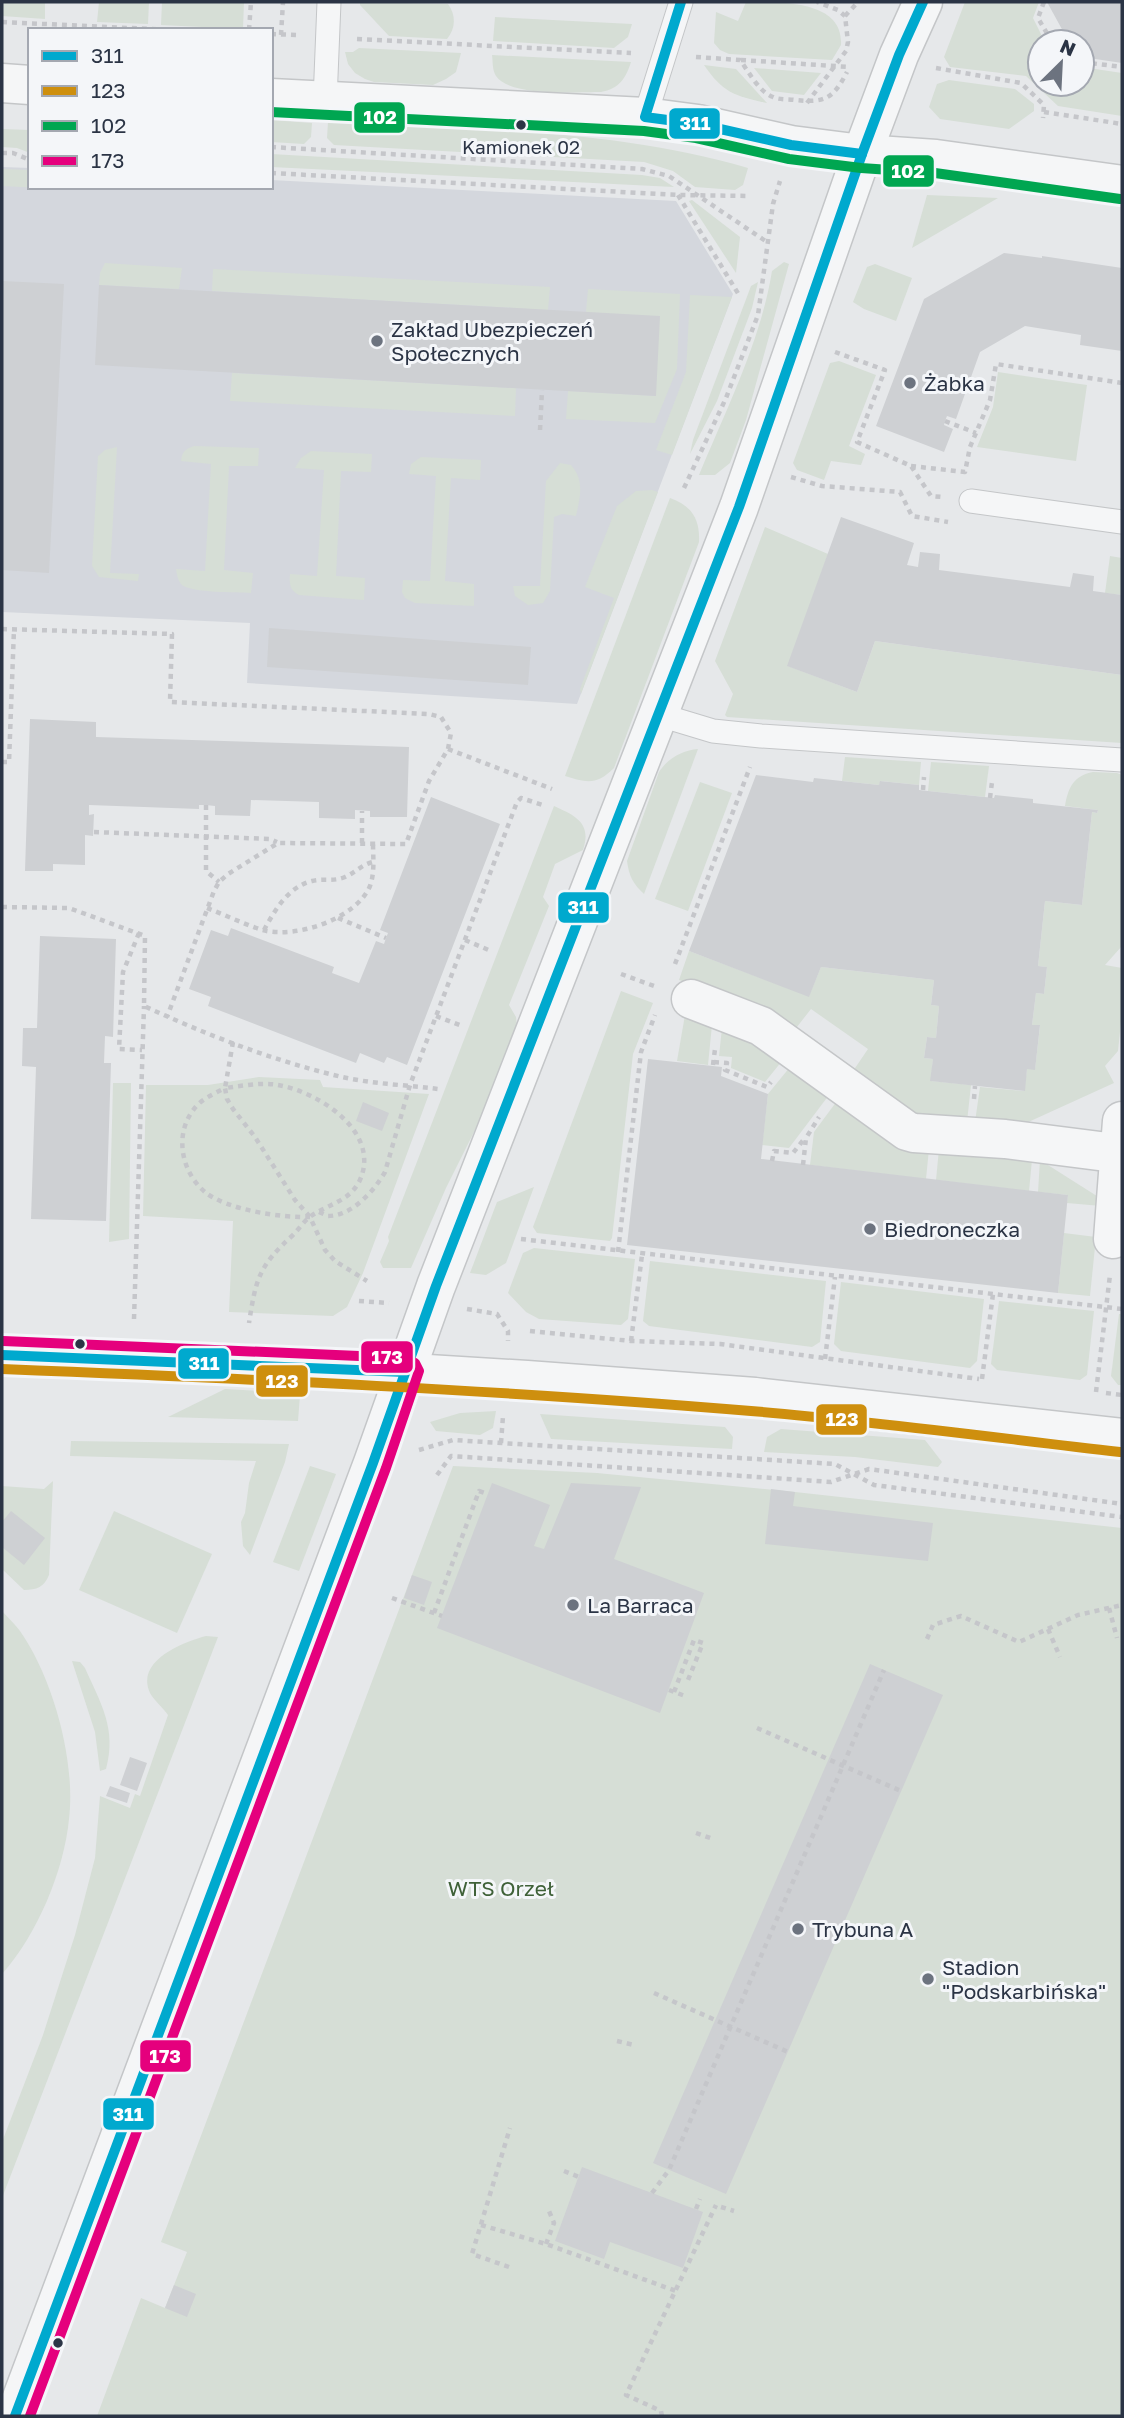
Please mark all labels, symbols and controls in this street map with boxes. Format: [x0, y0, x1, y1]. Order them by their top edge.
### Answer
legend [28, 28, 273, 189]
north arrow [1026, 28, 1096, 98]
text: N [1057, 34, 1079, 60]
text: 311 [91, 42, 124, 68]
text: 123 [91, 77, 126, 103]
line badge: 102 [353, 101, 406, 134]
text: 102 [363, 105, 397, 128]
line badge: 311 [668, 107, 721, 140]
text: 311 [679, 111, 711, 134]
text: 102 [91, 112, 126, 138]
marker: Kamionek 02 [514, 118, 528, 132]
place label: Kamionek 02 [462, 135, 580, 158]
text: 173 [91, 147, 125, 173]
line badge: 102 [882, 154, 935, 188]
text: 102 [891, 159, 925, 182]
place label: Zakład Ubezpieczeń Społecznych [391, 316, 593, 366]
marker: Zakład Ubezpieczeń Społecznych [369, 333, 385, 349]
place label: Żabka [924, 370, 985, 396]
marker: Żabka [902, 375, 918, 391]
line badge: 311 [557, 891, 610, 924]
text: 311 [567, 895, 599, 918]
place label: Biedroneczka [884, 1216, 1020, 1242]
marker: Biedroneczka [862, 1221, 878, 1237]
unlabelled marker [73, 1337, 87, 1351]
line badge: 173 [360, 1340, 414, 1374]
text: 173 [371, 1345, 403, 1368]
line badge: 311 [177, 1347, 230, 1380]
text: 311 [188, 1351, 220, 1374]
line badge: 123 [255, 1364, 309, 1398]
text: 123 [266, 1369, 298, 1392]
line badge: 123 [815, 1403, 868, 1436]
text: 123 [826, 1407, 858, 1430]
place label: La Barraca [587, 1592, 694, 1618]
marker: La Barraca [565, 1597, 581, 1613]
park label: WTS Orzeł [448, 1875, 554, 1901]
place label: Trybuna A [812, 1916, 913, 1942]
marker: Trybuna A [790, 1921, 806, 1937]
place label: Stadion "Podskarbińska" [942, 1954, 1106, 2004]
marker: Stadion "Podskarbińska" [920, 1971, 936, 1987]
line badge: 173 [139, 2039, 192, 2073]
text: 173 [149, 2044, 181, 2067]
line badge: 311 [102, 2097, 155, 2131]
text: 311 [112, 2102, 144, 2125]
unlabelled marker [51, 2336, 65, 2350]

